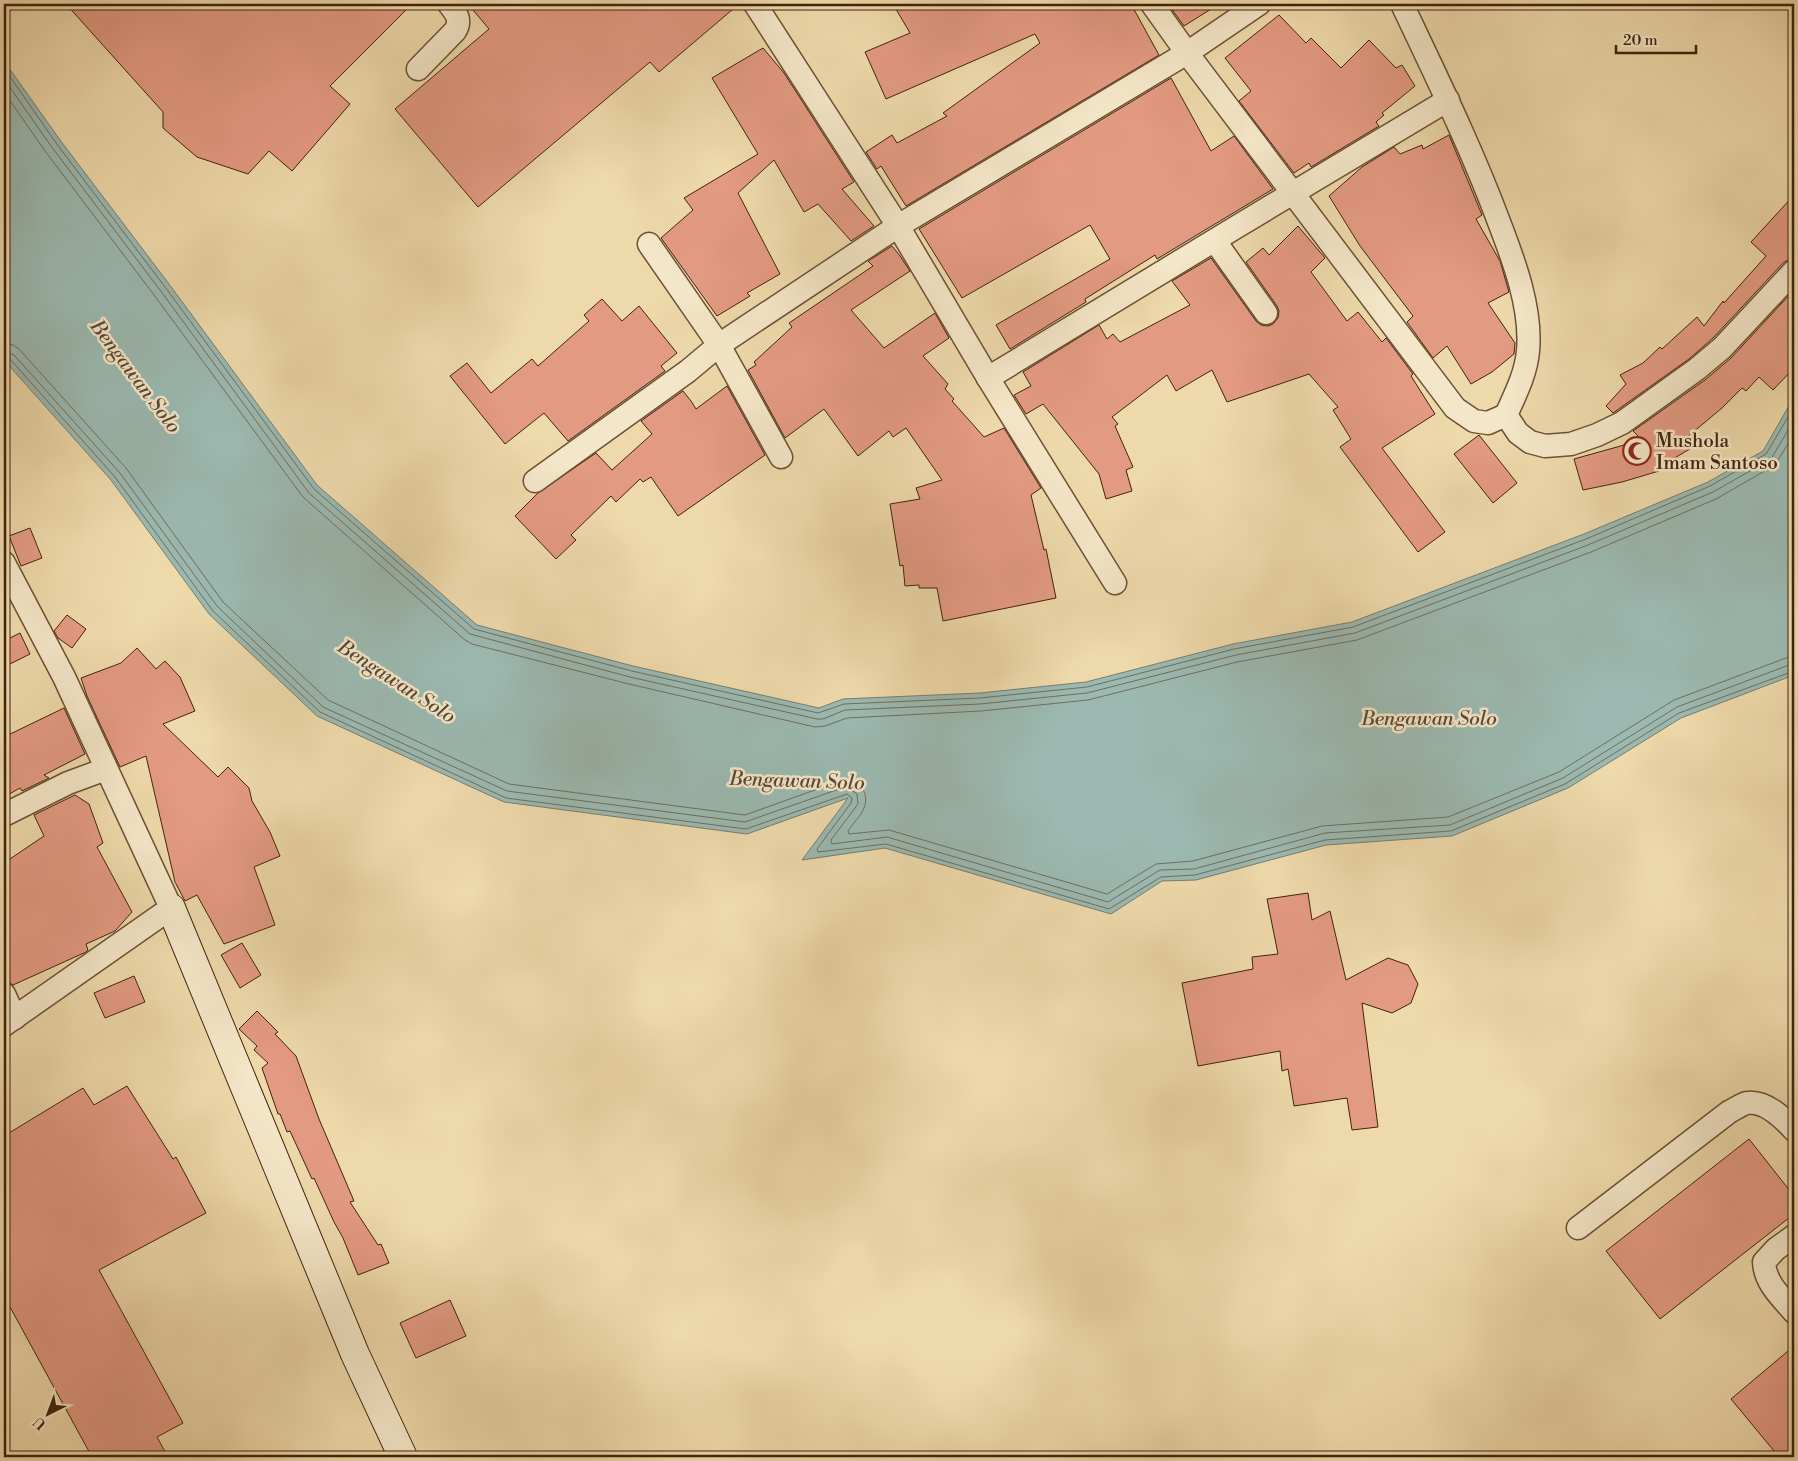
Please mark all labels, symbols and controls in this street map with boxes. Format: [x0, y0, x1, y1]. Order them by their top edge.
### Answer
scale bar [1616, 22, 1696, 54]
text: 20 m [1623, 31, 1658, 50]
water label: Bengawan Solo [83, 314, 186, 439]
place label: Mushola Imam Santoso [1656, 429, 1778, 475]
mosque icon: Mushola Imam Santoso [1622, 436, 1652, 466]
water label: Bengawan Solo [332, 634, 460, 730]
water label: Bengawan Solo [1360, 707, 1497, 732]
water label: Bengawan Solo [728, 767, 865, 796]
north arrow [22, 1388, 72, 1438]
text: U [30, 1412, 50, 1433]

